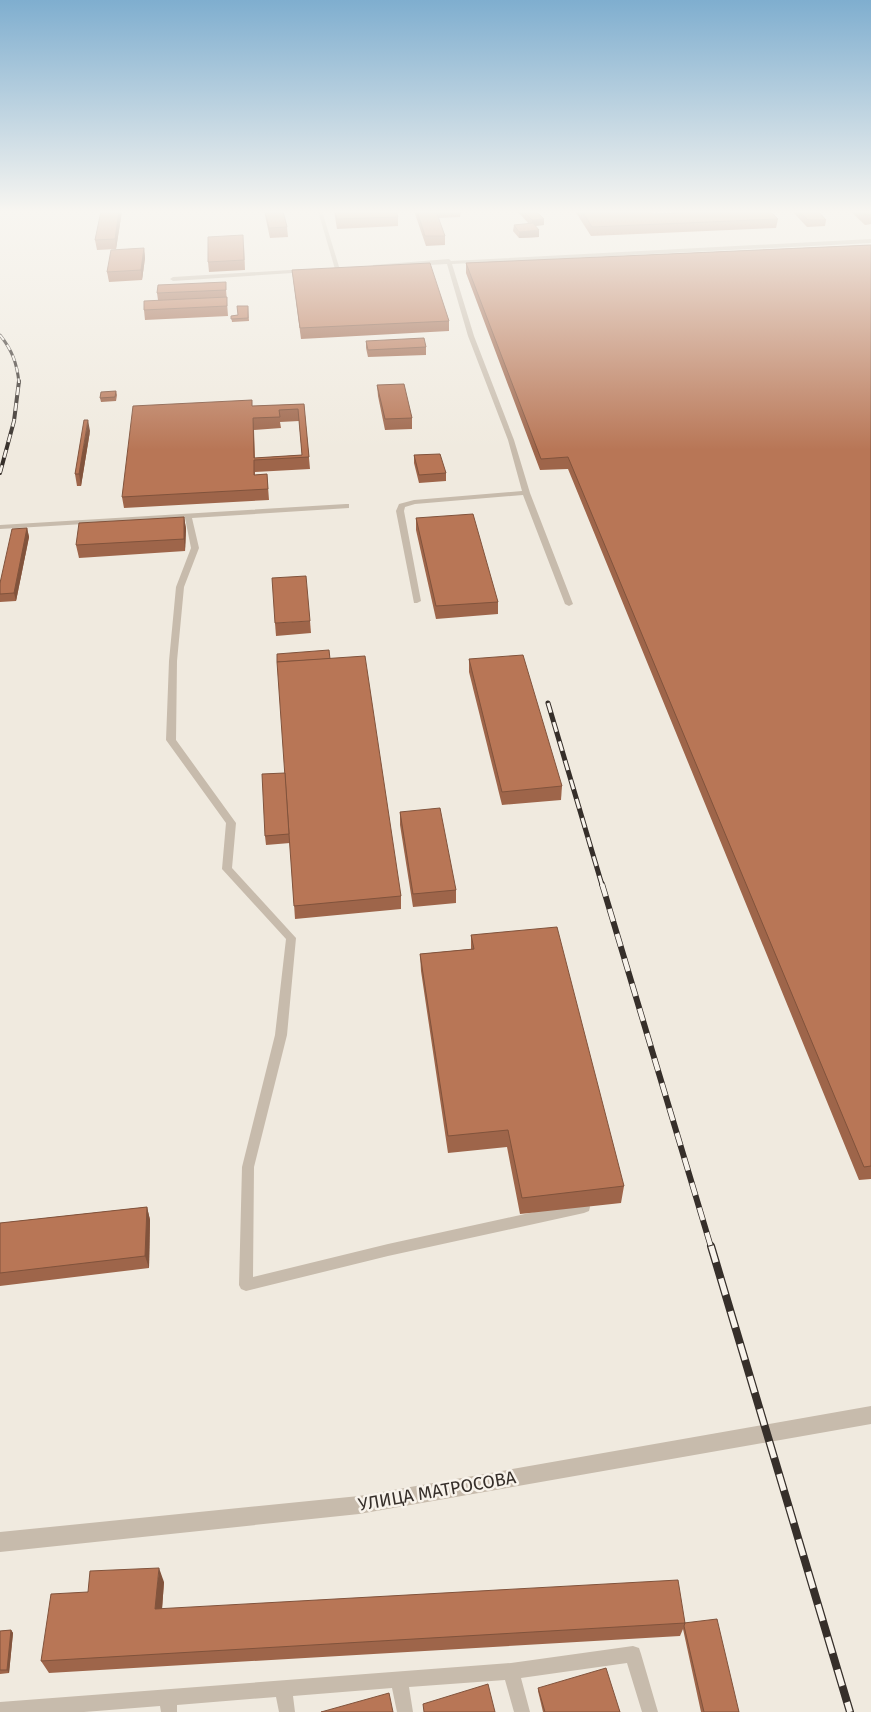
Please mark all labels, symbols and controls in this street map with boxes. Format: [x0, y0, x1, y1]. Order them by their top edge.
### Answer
street label: УЛИЦА МАТРОСОВА [357, 1466, 518, 1516]

